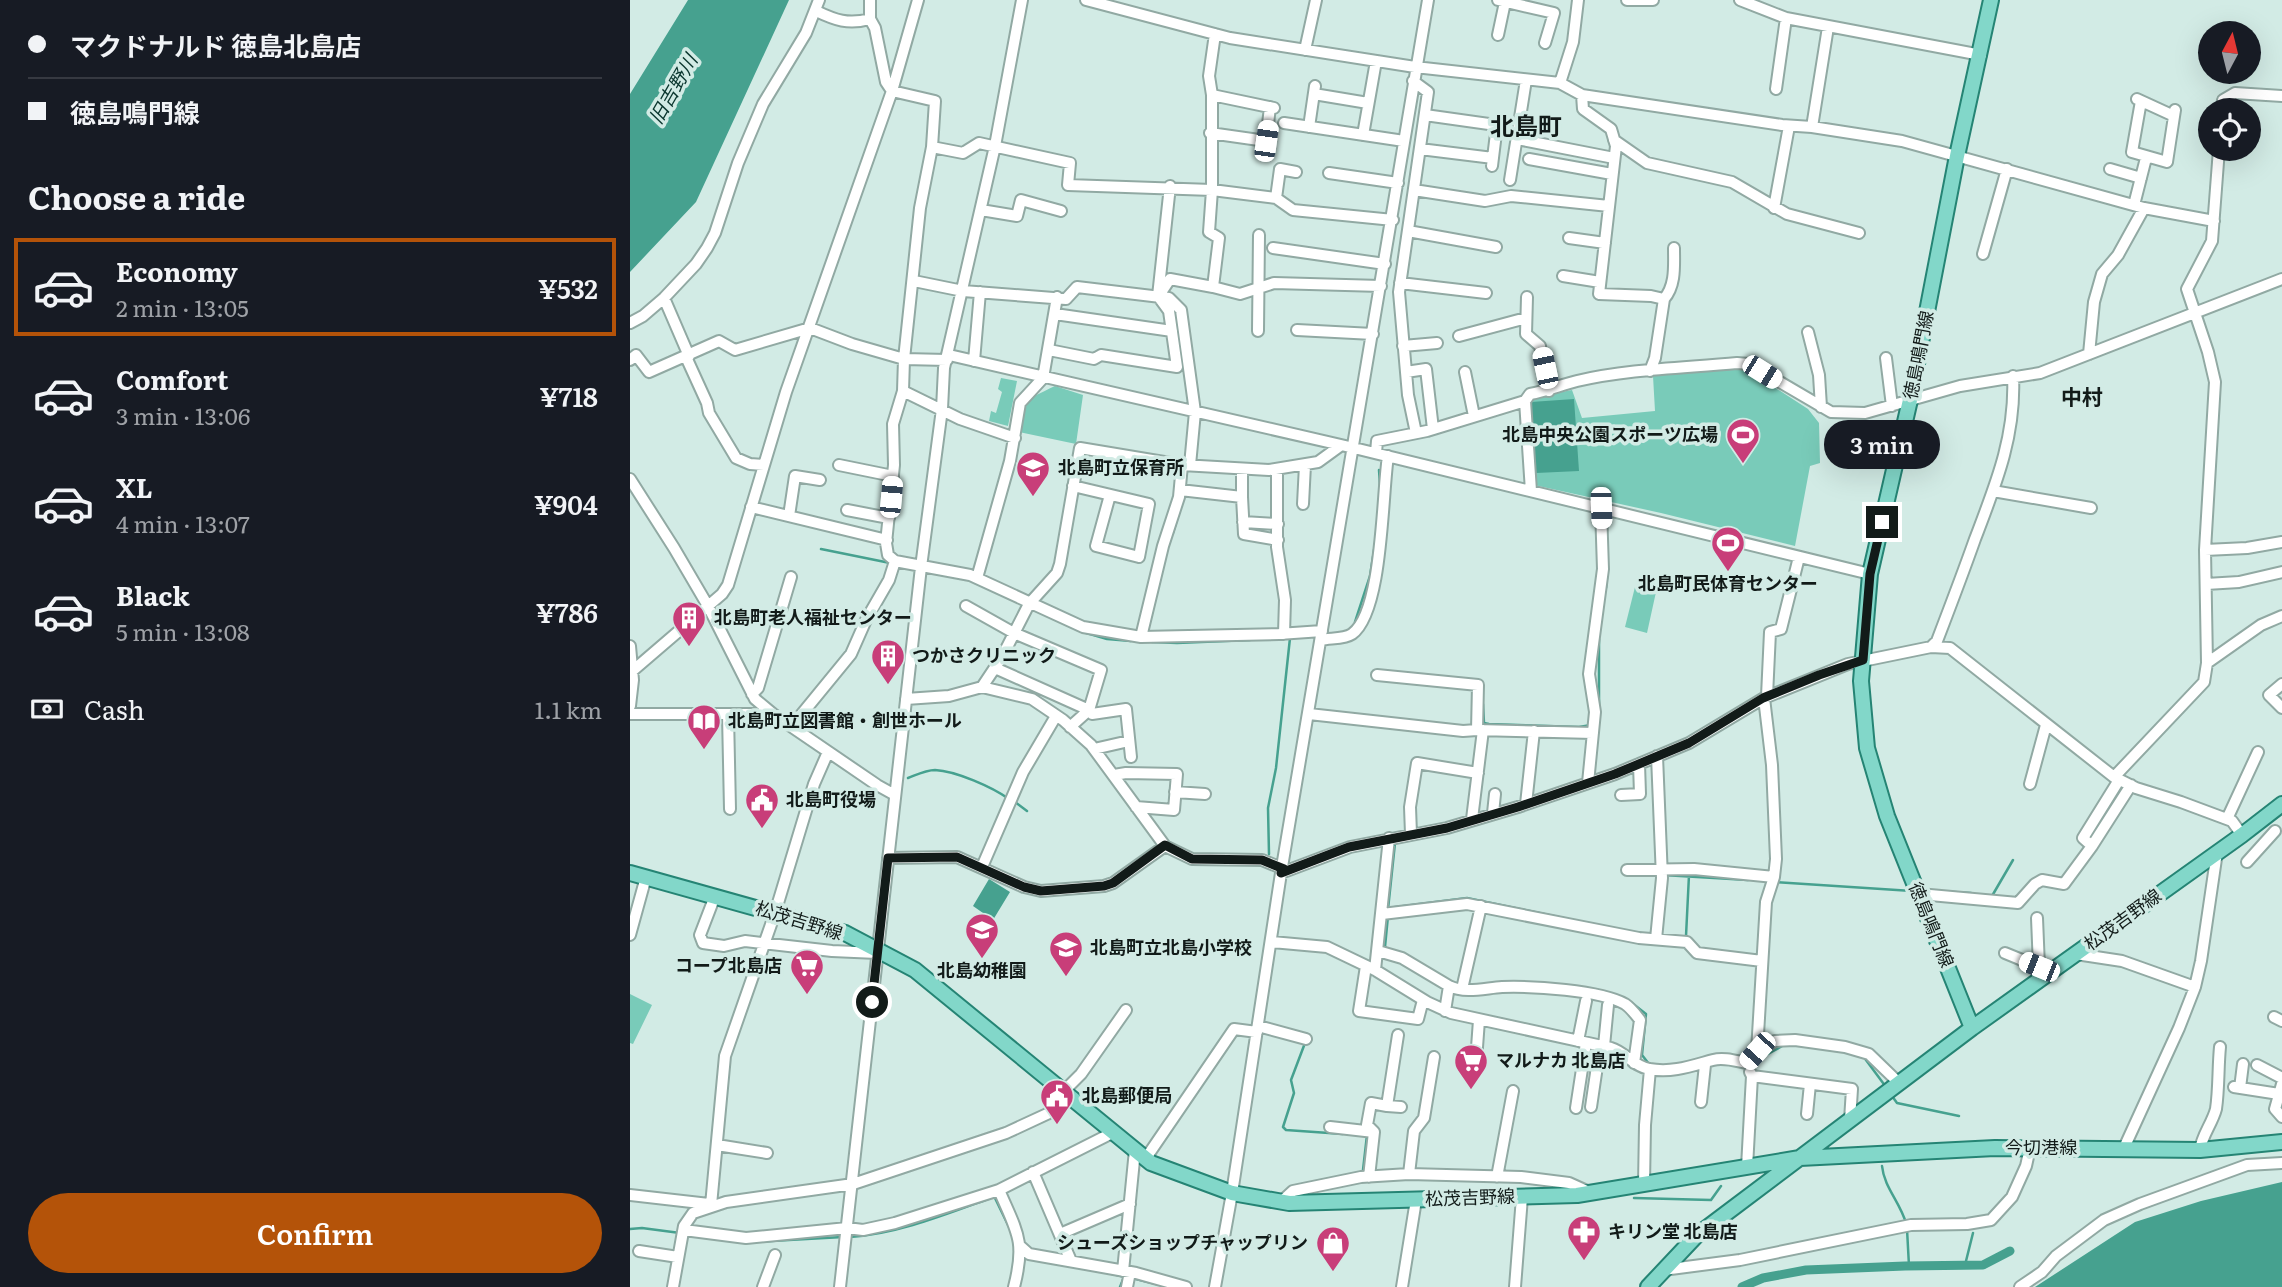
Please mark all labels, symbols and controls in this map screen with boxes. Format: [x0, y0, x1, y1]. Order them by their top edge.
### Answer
north arrow [2198, 21, 2261, 84]
map controls [2198, 21, 2261, 161]
text: マクドナルド 徳島北島店 [70, 25, 361, 64]
water label: 旧吉野川 [641, 47, 704, 128]
text: 徳島鳴門線 [70, 92, 200, 131]
button: locate [2198, 98, 2261, 161]
district label: 北島町 [1490, 107, 1562, 142]
car [1253, 119, 1280, 163]
text: Choose a ride [28, 172, 245, 220]
text: Economy [116, 251, 238, 290]
icon: car [32, 256, 95, 319]
text: ¥532 [538, 268, 598, 307]
text: 2 min · 13:05 [116, 290, 249, 324]
street label: 徳島鳴門線 [1896, 308, 1939, 401]
car [1531, 345, 1560, 391]
car [1739, 352, 1786, 392]
text: Comfort [116, 359, 228, 398]
icon: car [32, 364, 95, 427]
text: ¥718 [540, 376, 598, 415]
district label: 中村 [2061, 380, 2103, 411]
text: 3 min · 13:06 [116, 398, 250, 432]
sports icon: 北島中央公園スポーツ広場 [1724, 416, 1762, 465]
place label: 北島中央公園スポーツ広場 [1502, 420, 1718, 447]
callout: 3 min [1824, 420, 1940, 470]
text: 3 min [1850, 427, 1914, 461]
school or university icon: 北島町立保育所 [1014, 449, 1052, 498]
place label: 北島町立保育所 [1058, 453, 1184, 480]
text: XL [116, 467, 153, 506]
icon: car [32, 472, 95, 535]
car [879, 475, 904, 519]
text: ¥904 [534, 484, 598, 523]
car [1590, 487, 1613, 529]
text: 4 min · 13:07 [116, 506, 250, 540]
route end [1866, 506, 1898, 538]
sports icon: 北島町民体育センター [1709, 524, 1747, 573]
place label: 北島町民体育センター [1638, 569, 1818, 596]
text: Black [116, 575, 190, 614]
icon: car [32, 580, 95, 643]
text: ¥786 [536, 592, 598, 631]
building icon: 北島町老人福祉センター [670, 599, 708, 648]
place label: 北島町老人福祉センター [714, 603, 912, 630]
text: 5 min · 13:08 [116, 614, 250, 648]
building icon: つかさクリニック [869, 637, 907, 686]
place label: つかさクリニック [912, 641, 1056, 668]
text: Cash [84, 689, 145, 728]
icon: cash [28, 690, 66, 728]
text: 1.1 km [535, 692, 602, 726]
library icon: 北島町立図書館・創世ホール [685, 702, 723, 751]
place label: 北島町立図書館・創世ホール [728, 706, 962, 733]
public building icon: 北島町役場 [743, 781, 781, 830]
place label: 北島町役場 [786, 785, 876, 812]
street label: 徳島鳴門線 [1903, 878, 1962, 971]
street label: 松茂吉野線 [2078, 881, 2166, 956]
street label: 松茂吉野線 [752, 893, 846, 946]
school or university icon: 北島幼稚園 [963, 911, 1001, 960]
school or university icon: 北島町立北島小学校 [1047, 929, 1085, 978]
place label: 北島町立北島小学校 [1090, 933, 1252, 960]
supermarket icon: コープ北島店 [788, 947, 826, 996]
car [2016, 949, 2063, 985]
place label: コープ北島店 [675, 951, 782, 978]
place label: 北島幼稚園 [937, 956, 1027, 983]
route start [856, 986, 888, 1018]
car [1736, 1028, 1779, 1074]
supermarket icon: マルナカ 北島店 [1452, 1042, 1490, 1091]
place label: マルナカ 北島店 [1496, 1046, 1626, 1073]
public building icon: 北島郵便局 [1038, 1077, 1076, 1126]
place label: 北島郵便局 [1082, 1081, 1172, 1108]
street label: 今切港線 [2005, 1133, 2077, 1160]
street label: 松茂吉野線 [1425, 1181, 1515, 1212]
button: Confirm [28, 1193, 602, 1273]
pharmacy icon: キリン堂 北島店 [1565, 1213, 1603, 1262]
place label: キリン堂 北島店 [1608, 1217, 1738, 1244]
shop icon: シューズショップチャップリン [1314, 1224, 1352, 1273]
place label: シューズショップチャップリン [1057, 1228, 1308, 1255]

